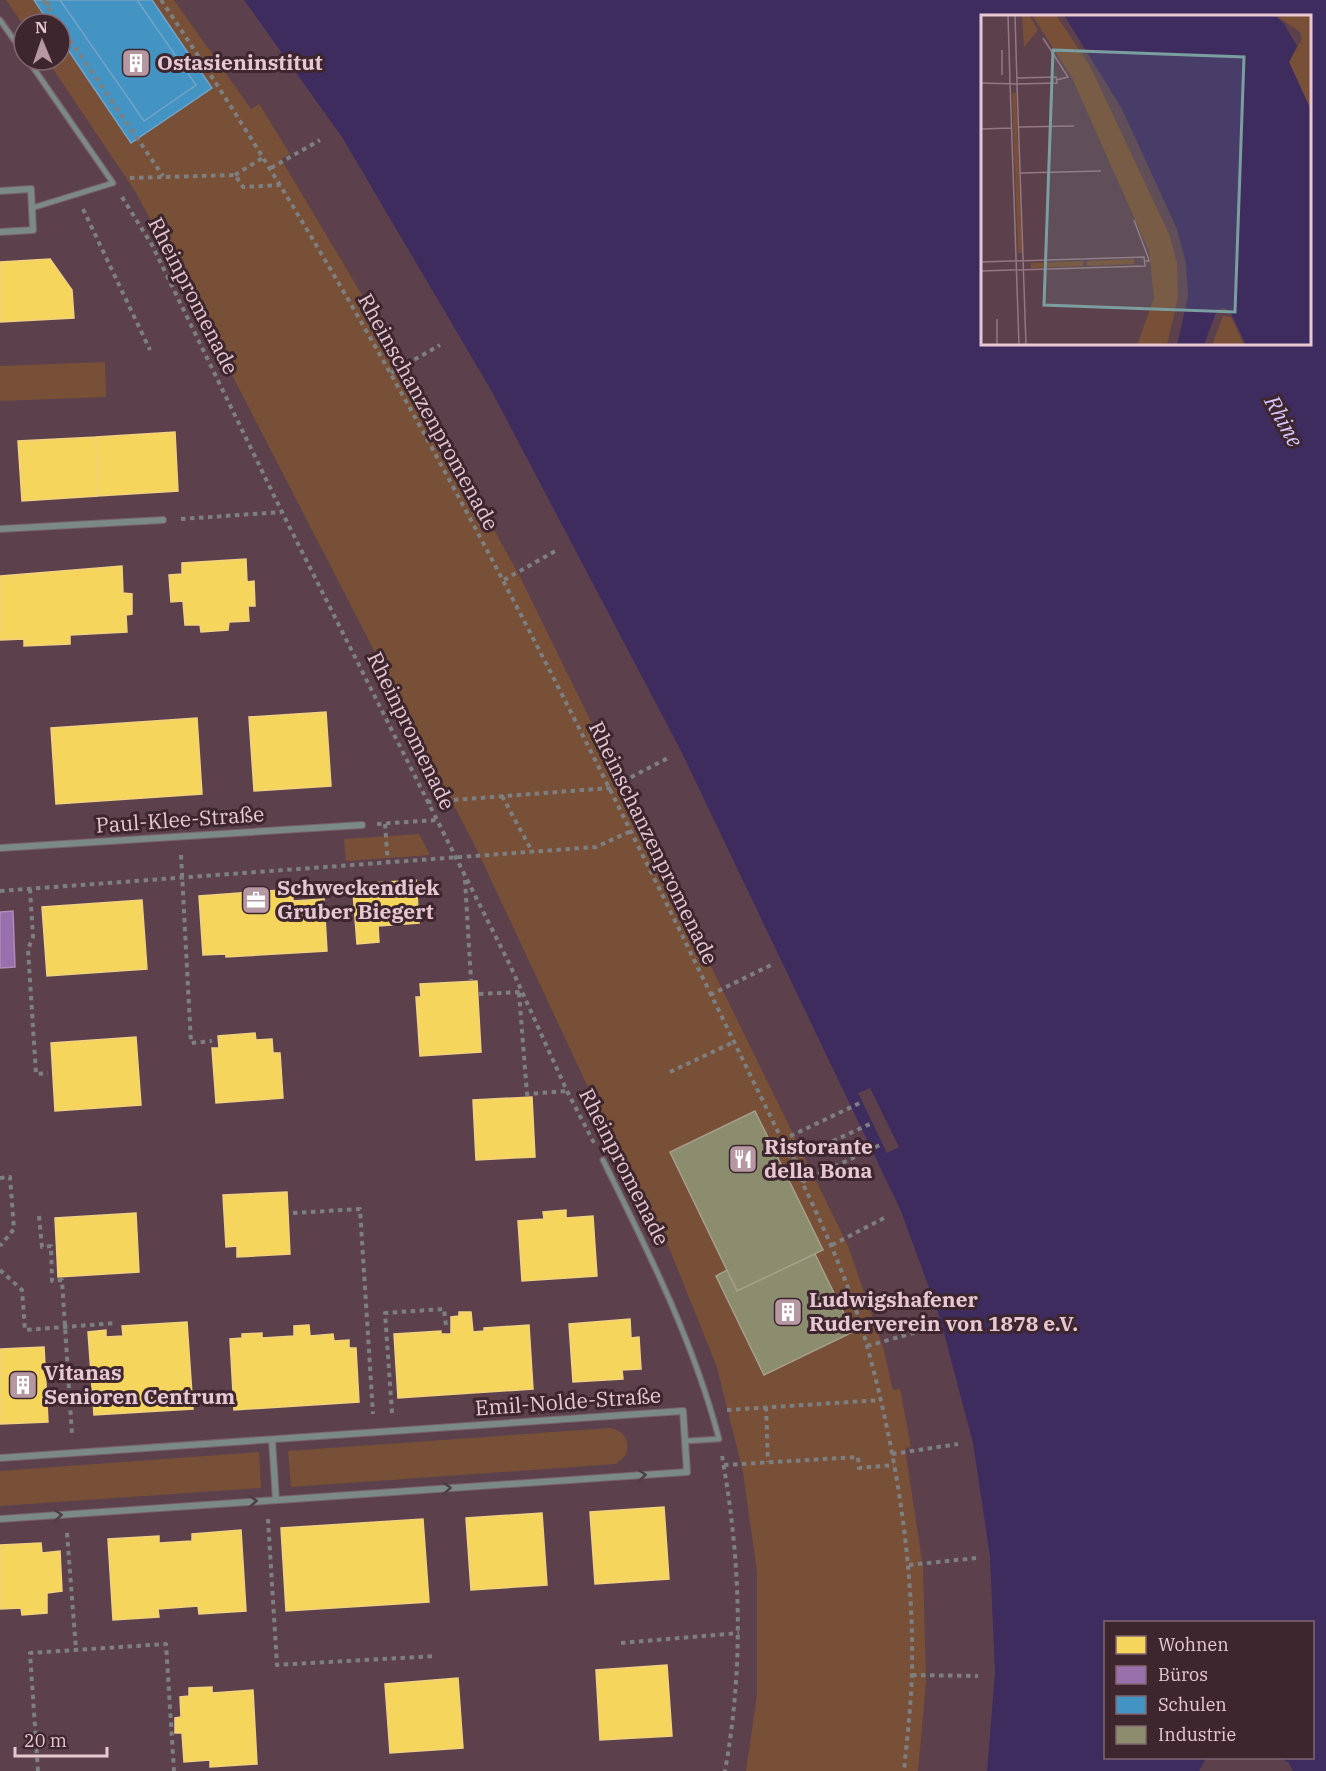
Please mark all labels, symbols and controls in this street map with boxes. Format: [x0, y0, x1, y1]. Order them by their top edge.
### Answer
north arrow [12, 12, 72, 72]
inset map [981, 15, 1311, 345]
text: N [35, 17, 48, 37]
building icon: Ostasieninstitut [120, 47, 152, 79]
place label: Ostasieninstitut [157, 48, 323, 76]
street label: Rheinpromenade [142, 212, 246, 379]
street label: Rheinschanzenpromenade [352, 288, 506, 535]
water label: Rhine [1258, 389, 1310, 452]
street label: Rheinpromenade [361, 647, 462, 814]
street label: Rheinschanzenpromenade [583, 716, 725, 969]
street label: Paul-Klee-Straße [95, 799, 265, 839]
place label: Schweckendiek Gruber Biegert [277, 873, 439, 925]
office icon: Schweckendiek Gruber Biegert [240, 884, 272, 916]
street label: Rheinpromenade [573, 1083, 677, 1250]
place label: Ristorante della Bona [764, 1132, 873, 1184]
restaurant icon: Ristorante della Bona [727, 1143, 759, 1175]
place label: Ludwigshafener Ruderverein von 1878 e.V. [809, 1285, 1078, 1337]
building icon: Ludwigshafener Ruderverein von 1878 e.V. [772, 1296, 804, 1328]
place label: Vitanas Senioren Centrum [44, 1358, 235, 1410]
building icon: Vitanas Senioren Centrum [7, 1369, 39, 1401]
street label: Emil-Nolde-Straße [474, 1381, 662, 1421]
one-way arrow [637, 1468, 646, 1481]
one-way arrow [443, 1482, 452, 1495]
one-way arrow [248, 1495, 257, 1508]
one-way arrow [54, 1509, 63, 1522]
legend [1104, 1621, 1314, 1759]
text: Wohnen [1158, 1633, 1229, 1656]
text: Büros [1158, 1663, 1208, 1686]
text: Schulen [1158, 1693, 1227, 1716]
scale bar [15, 1720, 106, 1758]
text: Industrie [1158, 1723, 1236, 1746]
text: 20 m [24, 1729, 67, 1752]

